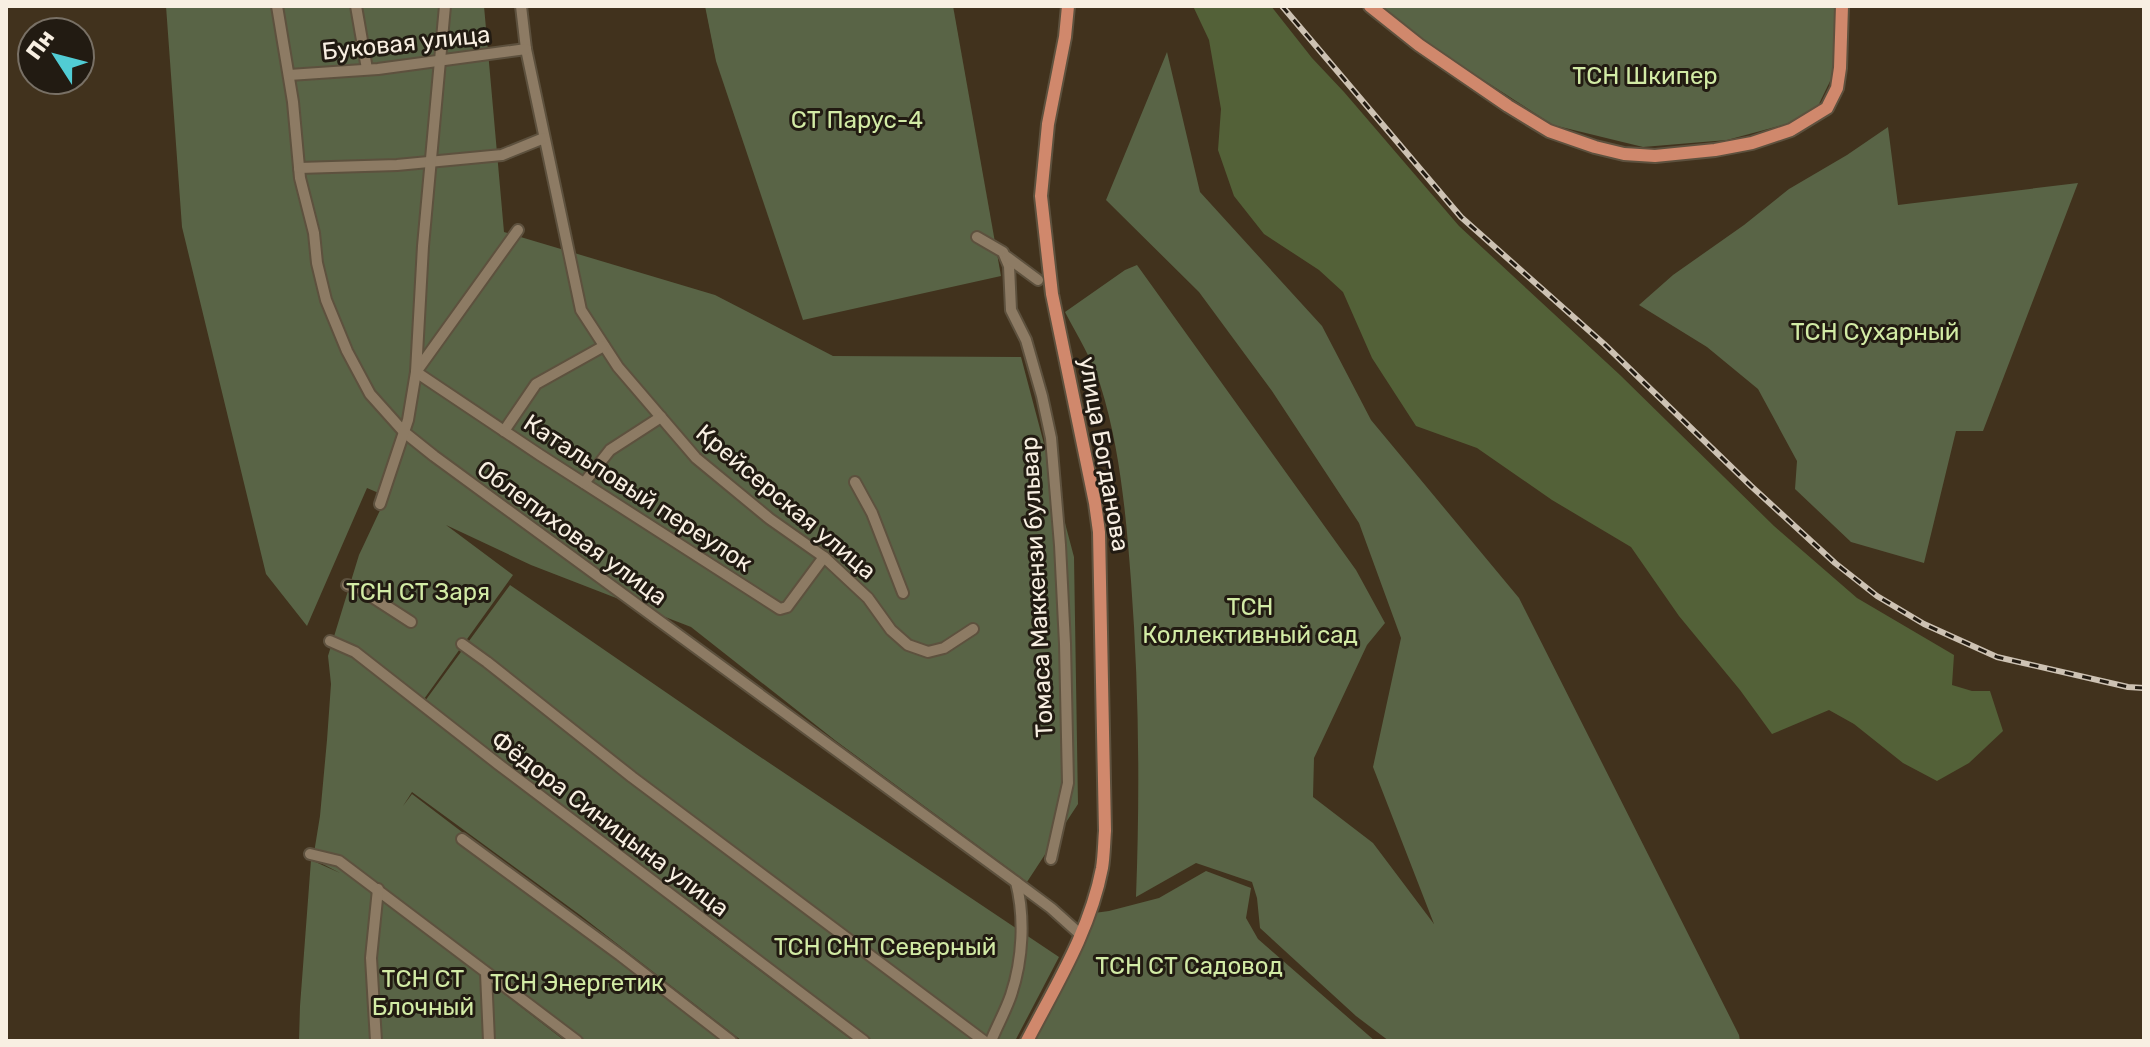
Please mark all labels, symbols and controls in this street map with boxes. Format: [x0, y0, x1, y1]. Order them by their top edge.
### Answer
north arrow [16, 16, 96, 96]
street label: Буковая улица [320, 20, 492, 66]
text: Пн [20, 24, 60, 65]
park label: ТСН Шкипер [1572, 62, 1718, 90]
park label: СТ Парус-4 [791, 106, 923, 134]
park label: ТСН Сухарный [1791, 318, 1959, 346]
street label: улица Богданова [1073, 355, 1135, 553]
street label: Катальповый переулок [518, 409, 758, 577]
street label: Крейсерская улица [690, 419, 882, 585]
street label: Томаса Маккензи бульвар [1015, 436, 1059, 738]
street label: Облепиховая улица [472, 455, 672, 611]
park label: ТСН СТ Заря [346, 578, 490, 606]
park label: ТСН Коллективный сад [1142, 593, 1358, 649]
street label: Фёдора Синицына улица [486, 726, 734, 922]
park label: ТСН СНТ Северный [774, 933, 996, 961]
park label: ТСН СТ Садовод [1095, 952, 1283, 980]
park label: ТСН СТ Блочный [372, 965, 474, 1021]
park label: ТСН Энергетик [490, 969, 664, 997]

